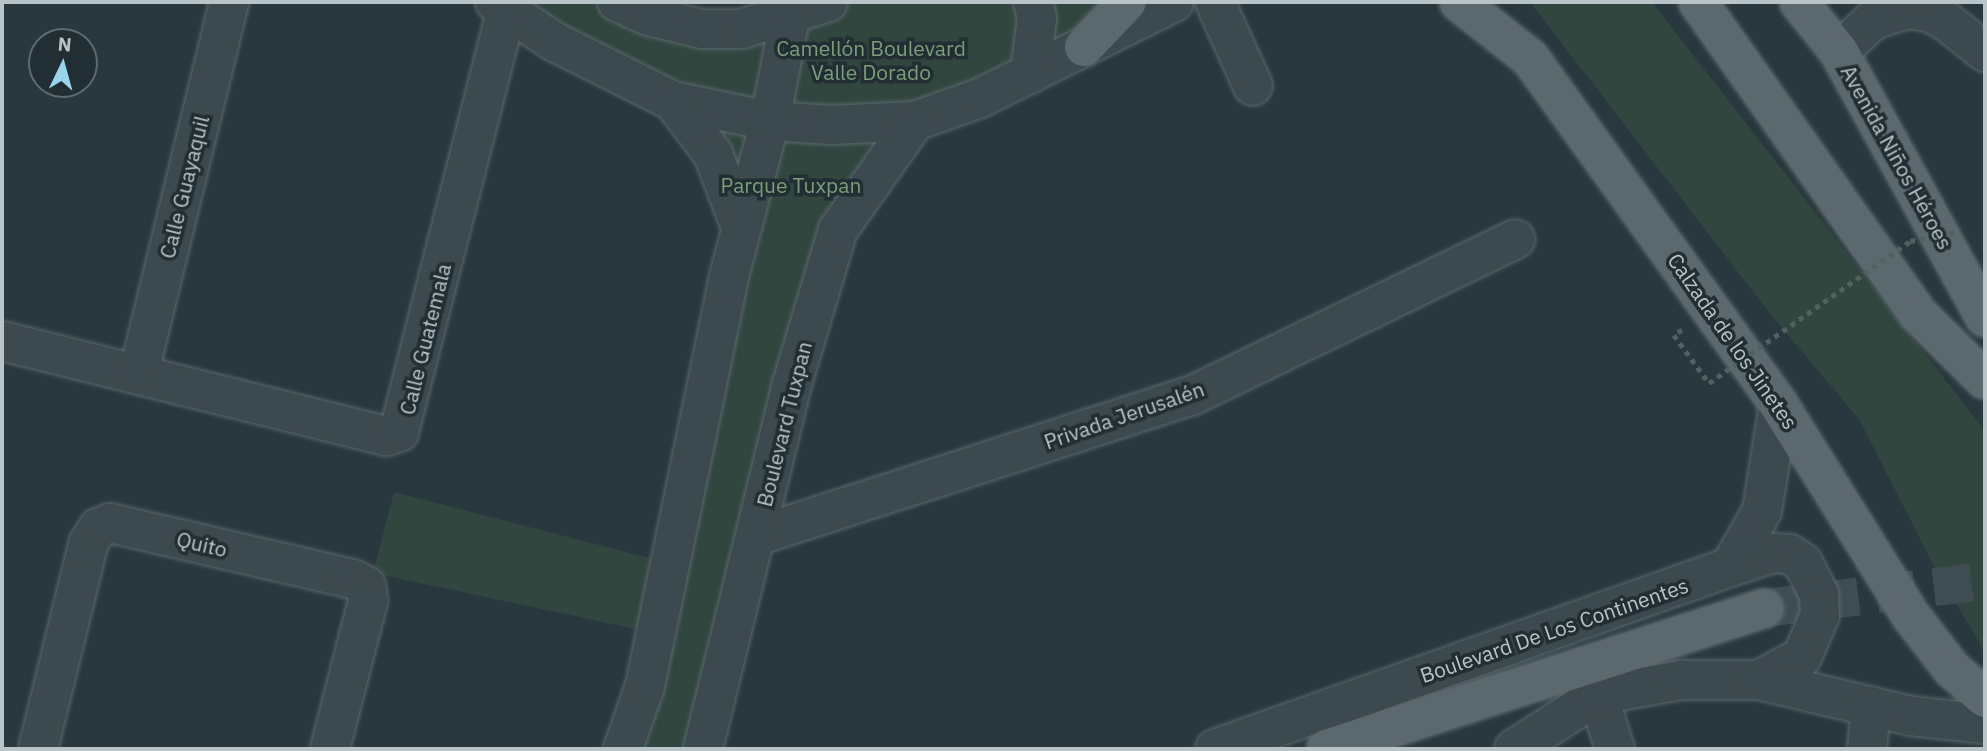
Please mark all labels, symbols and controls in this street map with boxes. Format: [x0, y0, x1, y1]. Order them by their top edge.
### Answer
north arrow [28, 28, 98, 98]
text: N [57, 32, 73, 57]
park label: Camellón Boulevard Valle Dorado [776, 35, 966, 85]
street label: Avenida Niños Héroes [1836, 60, 1958, 254]
street label: Calle Guayaquil [154, 113, 214, 261]
park label: Parque Tuxpan [721, 172, 861, 198]
street label: Calzada de los Jinetes [1663, 248, 1803, 434]
street label: Calle Guatemala [394, 261, 456, 417]
street label: Boulevard Tuxpan [751, 339, 817, 509]
street label: Privada Jerusalén [1041, 376, 1207, 454]
street label: Quito [174, 526, 230, 562]
street label: Boulevard De Los Continentes [1417, 572, 1691, 688]

